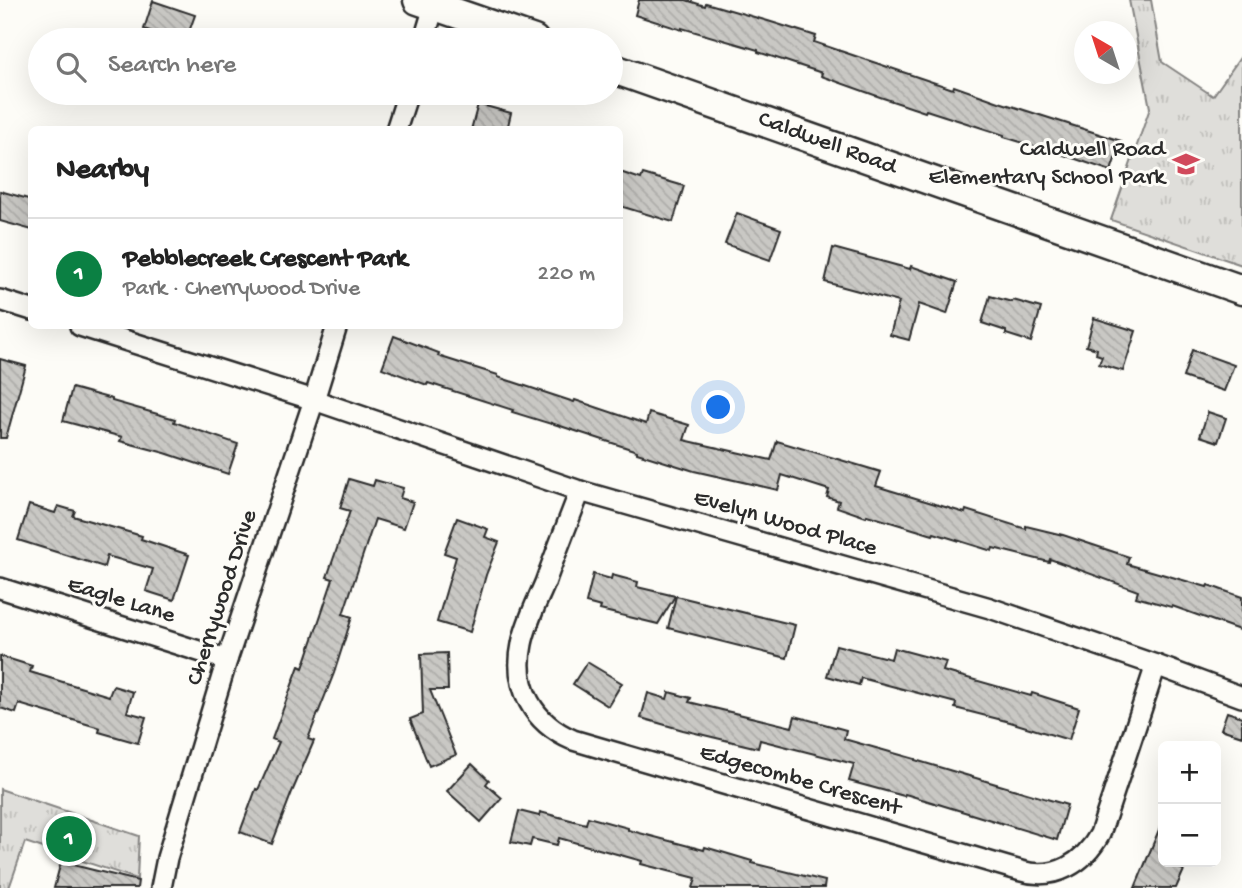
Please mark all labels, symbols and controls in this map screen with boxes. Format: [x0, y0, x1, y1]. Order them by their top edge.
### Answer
north arrow [1074, 21, 1137, 84]
search box [28, 28, 623, 105]
icon: search [52, 48, 90, 86]
text: Search here [108, 51, 236, 82]
street label: Caldwell Road [754, 106, 902, 183]
place label: Caldwell Road Elementary School Park [929, 136, 1167, 193]
school or university icon: Caldwell Road Elementary School Park [1171, 149, 1201, 179]
text: Nearby [56, 154, 149, 189]
text: Pebblecreek Crescent Park [123, 245, 407, 276]
text: 1 [74, 261, 84, 288]
text: 220 m [538, 261, 595, 288]
text: Park · Cherrywood Drive [123, 276, 360, 303]
your location [701, 390, 735, 424]
street label: Evelyn Wood Place [690, 484, 881, 564]
street label: Cherrywood Drive [181, 506, 265, 689]
street label: Eagle Lane [64, 571, 179, 631]
street label: Edgecombe Crescent [696, 738, 906, 824]
map controls [1158, 741, 1221, 867]
button: + [1158, 741, 1221, 804]
button: − [1158, 804, 1221, 867]
pin: 1 [46, 813, 92, 865]

